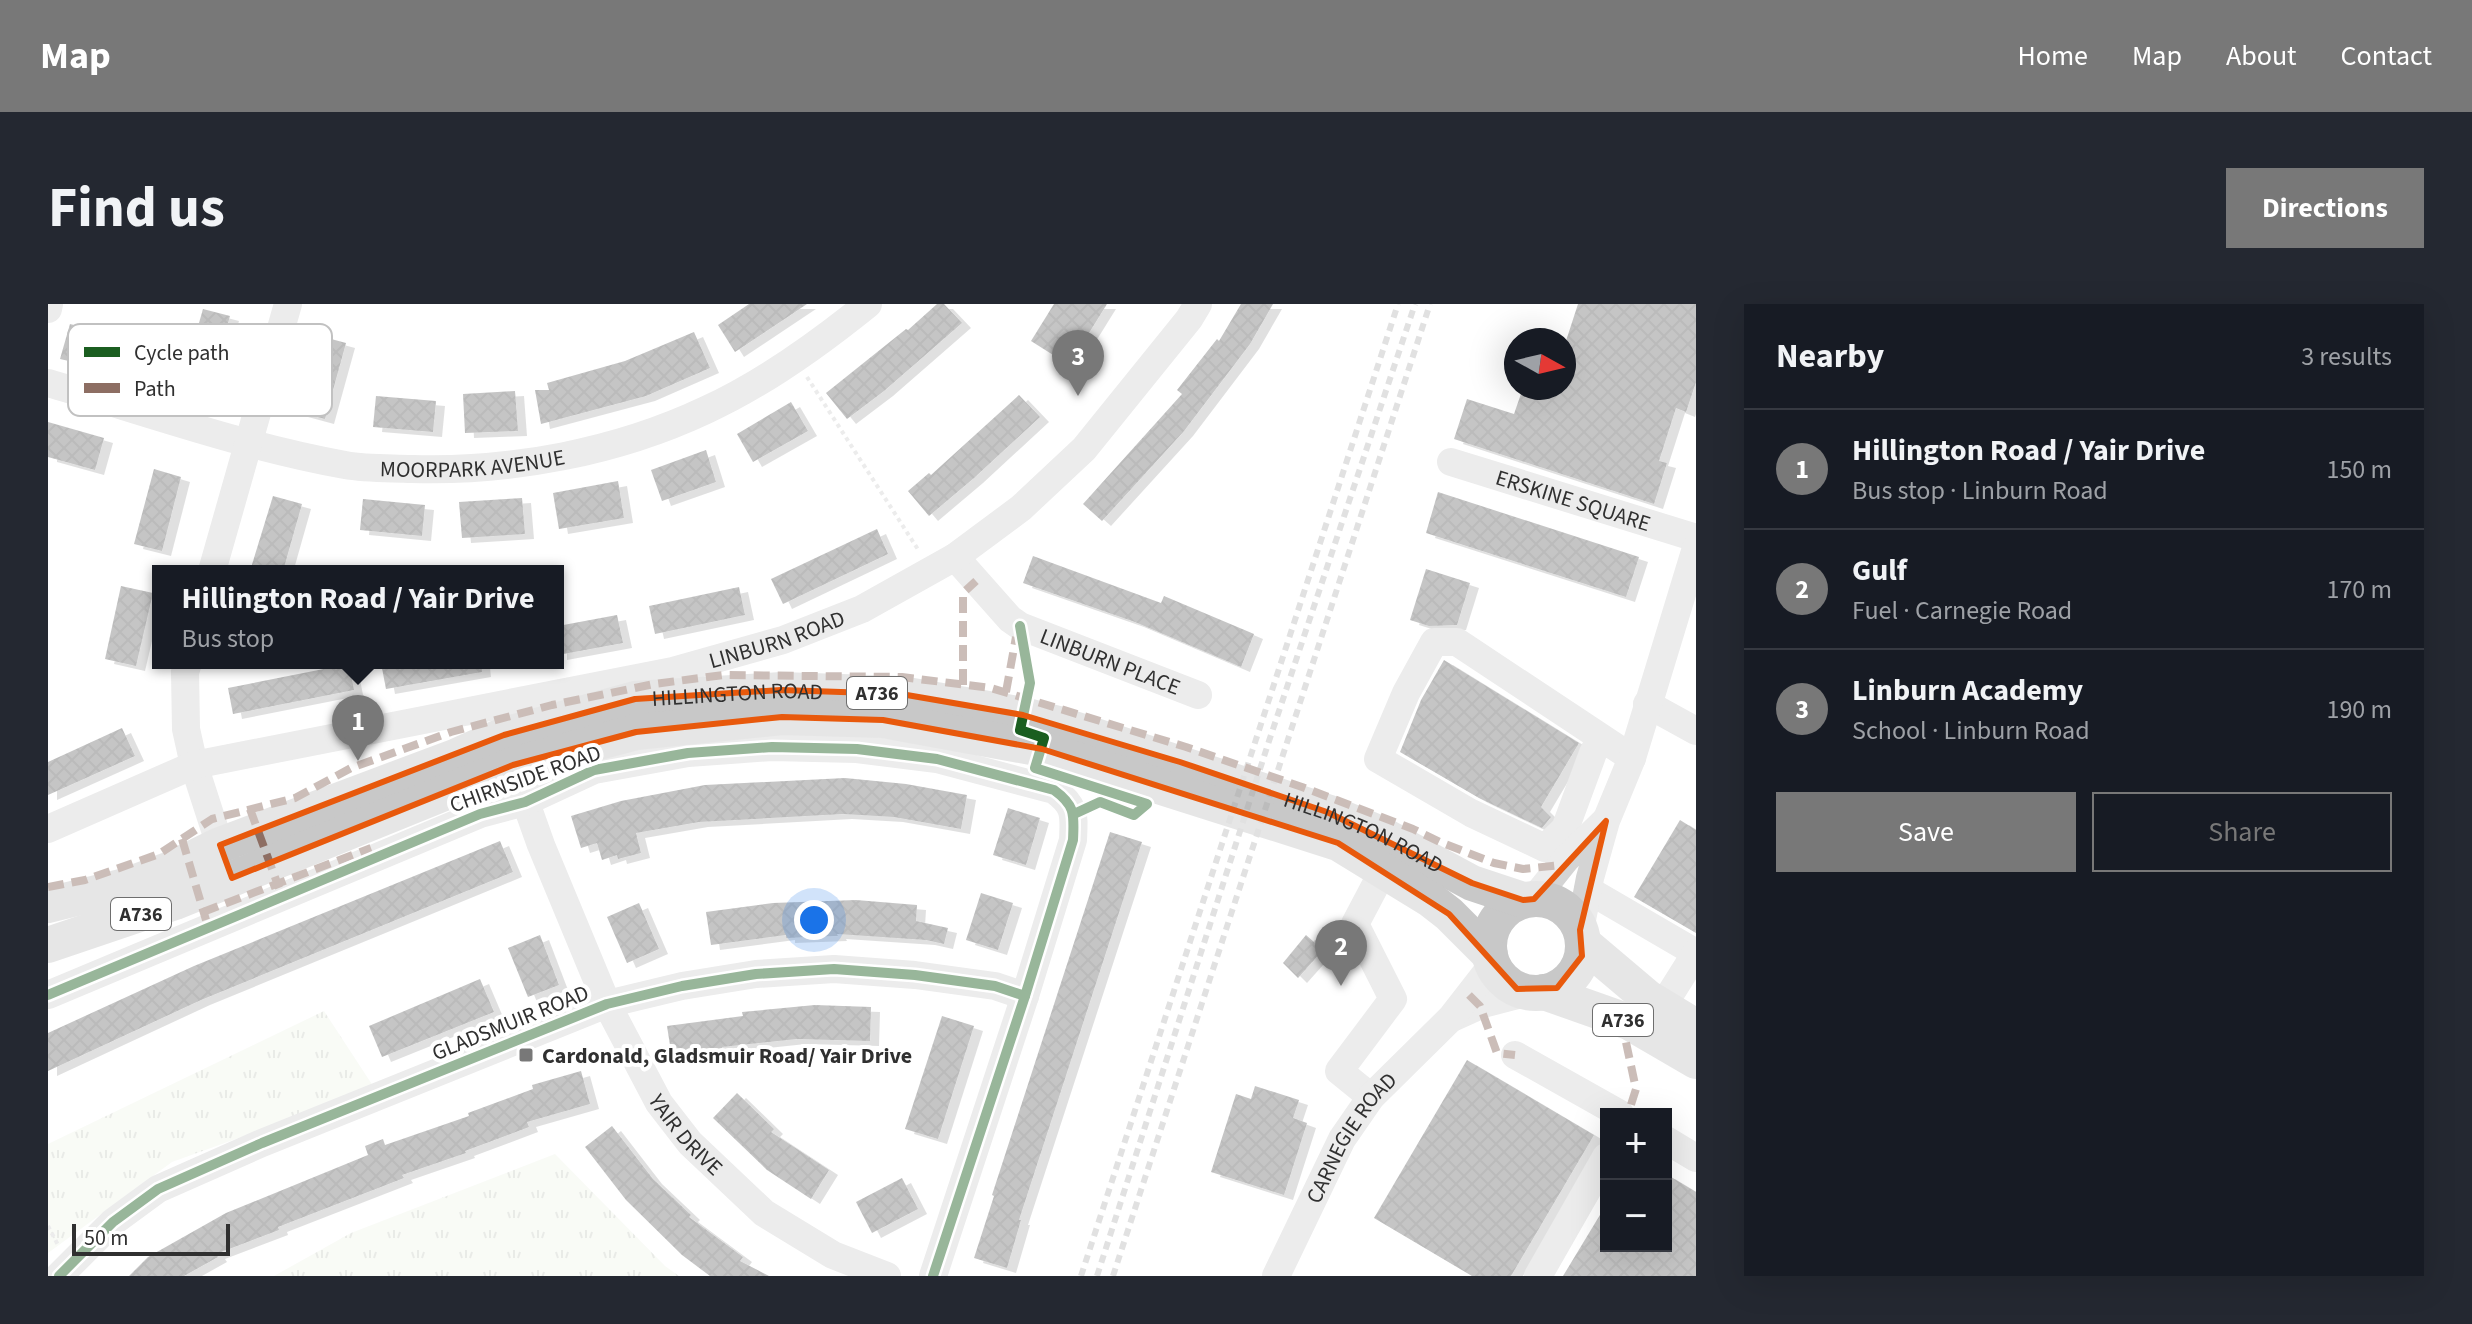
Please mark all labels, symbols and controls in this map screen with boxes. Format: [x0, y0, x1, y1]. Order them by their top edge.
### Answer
text: Map [40, 29, 111, 83]
text: Home [2017, 36, 2088, 76]
text: Map [2132, 36, 2182, 76]
text: About [2226, 36, 2297, 76]
text: Contact [2341, 36, 2432, 76]
button: Directions [2226, 168, 2424, 248]
text: Find us [48, 169, 225, 248]
legend [68, 324, 332, 416]
north arrow [1504, 328, 1576, 400]
pin: 3 [1052, 330, 1104, 396]
text: Nearby [1776, 332, 1884, 381]
text: Cycle path [134, 337, 230, 369]
text: 3 results [2301, 338, 2392, 375]
text: Path [134, 373, 176, 405]
text: Hillington Road / Yair Drive [1852, 429, 2205, 472]
street label: MOORPARK AVENUE [380, 441, 568, 486]
text: 1 [1795, 451, 1809, 488]
text: 150 m [2326, 451, 2392, 488]
street label: ERSKINE SQUARE [1491, 462, 1654, 540]
text: Bus stop · Linburn Road [1852, 472, 2108, 509]
text: Gulf [1852, 549, 1907, 592]
popup [152, 565, 564, 669]
text: 2 [1795, 571, 1809, 608]
text: 170 m [2326, 571, 2392, 608]
text: Hillington Road / Yair Drive [181, 577, 535, 620]
text: Fuel · Carnegie Road [1852, 592, 2072, 629]
street label: LINBURN ROAD [705, 602, 850, 677]
text: Bus stop [181, 620, 274, 657]
street label: LINBURN PLACE [1035, 620, 1185, 704]
text: Linburn Academy [1852, 669, 2083, 712]
street label: HILLINGTON ROAD [651, 675, 824, 715]
road number: A736 [847, 677, 907, 709]
text: 3 [1795, 691, 1809, 728]
text: 190 m [2326, 691, 2392, 728]
pin: 1 [332, 695, 384, 761]
text: School · Linburn Road [1852, 712, 2090, 749]
street label: CHIRNSIDE ROAD [445, 737, 605, 821]
street label: HILLINGTON ROAD [1279, 784, 1449, 882]
button: Save [1776, 792, 2076, 872]
button: Share [2092, 792, 2392, 872]
road number: A736 [111, 898, 171, 930]
your location [794, 900, 834, 940]
pin: 2 [1315, 920, 1367, 986]
street label: GLADSMUIR ROAD [427, 977, 594, 1069]
road number: A736 [1593, 1004, 1653, 1036]
place label: Cardonald, Gladsmuir Road/ Yair Drive [542, 1040, 912, 1072]
marker: Cardonald, Gladsmuir Road/ Yair Drive [517, 1046, 535, 1064]
street label: CARNEGIE ROAD [1298, 1065, 1404, 1209]
street label: YAIR DRIVE [640, 1088, 730, 1183]
map controls [1600, 1108, 1672, 1252]
button: + [1600, 1108, 1672, 1180]
button: − [1600, 1180, 1672, 1252]
scale bar [72, 1220, 230, 1256]
text: 50 m [84, 1222, 129, 1254]

